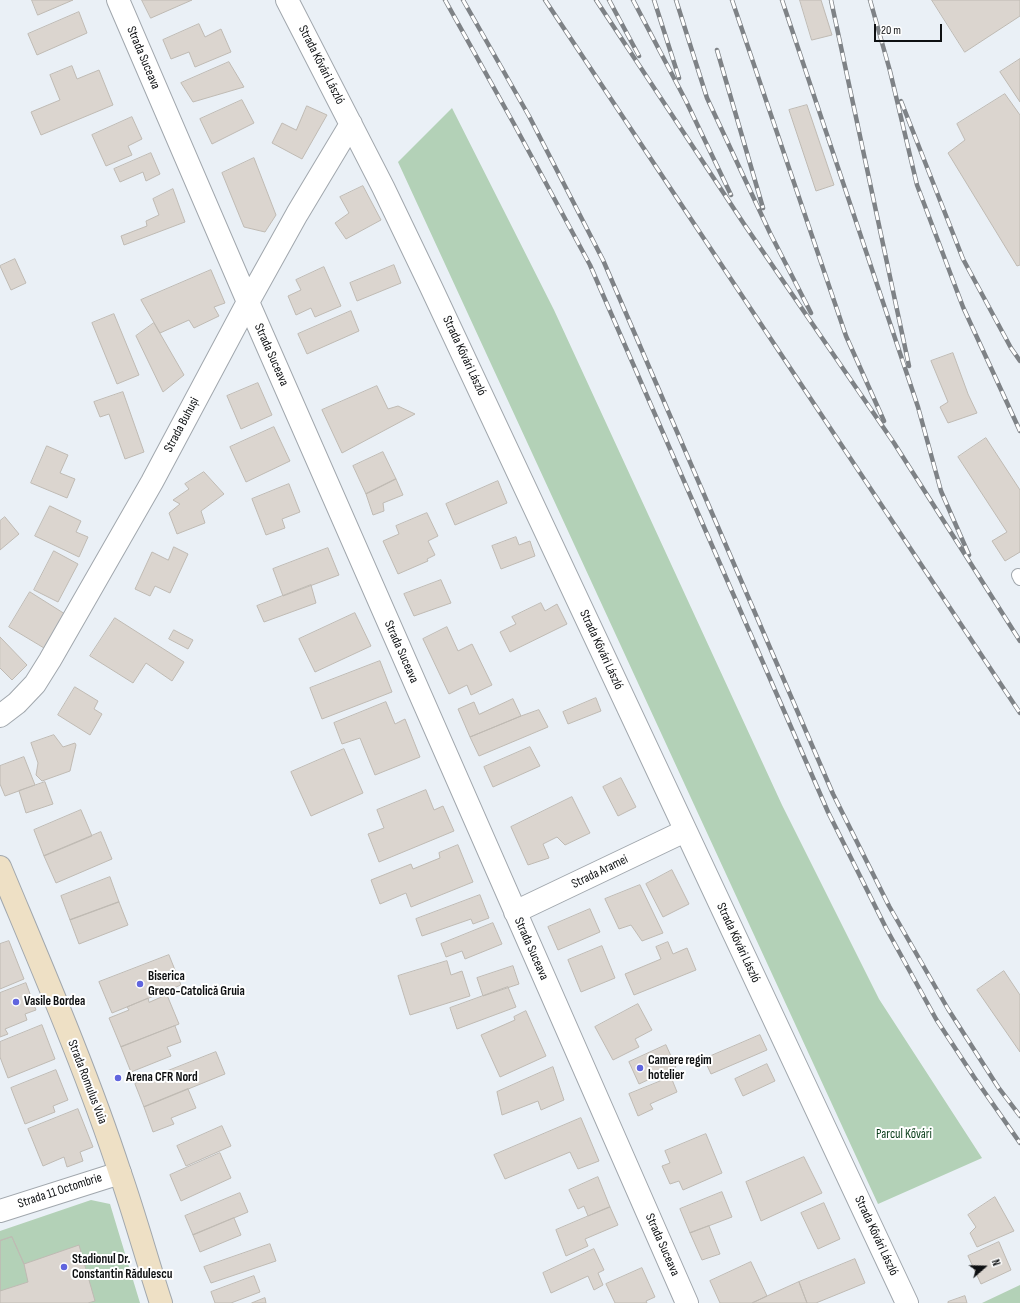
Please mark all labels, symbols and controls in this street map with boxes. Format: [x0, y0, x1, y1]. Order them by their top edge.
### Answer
scale bar [876, 16, 944, 42]
street label: Strada Kővári László [294, 23, 348, 107]
text: 20 m [881, 23, 901, 38]
street label: Strada Suceava [123, 24, 163, 92]
street label: Strada Kővári László [439, 314, 489, 398]
street label: Strada Suceava [250, 321, 292, 389]
street label: Strada Buhuși [161, 395, 203, 455]
street label: Strada Kővári László [576, 608, 626, 692]
street label: Strada Suceava [380, 618, 422, 686]
street label: Strada Aramei [569, 852, 631, 892]
street label: Strada Kővári László [713, 901, 763, 985]
street label: Strada Suceava [510, 915, 552, 983]
place label: Biserica Greco-Catolică Gruia [148, 969, 245, 1000]
marker: Biserica Greco-Catolică Gruia [135, 979, 145, 989]
place label: Vasile Bordea [24, 994, 85, 1010]
marker: Vasile Bordea [11, 997, 21, 1007]
street label: Strada Romulus Vuia [64, 1038, 110, 1126]
place label: Camere regim hotelier [648, 1053, 712, 1084]
marker: Camere regim hotelier [635, 1063, 645, 1073]
place label: Arena CFR Nord [126, 1070, 198, 1086]
marker: Arena CFR Nord [113, 1073, 123, 1083]
park label: Parcul Kővári [876, 1127, 932, 1143]
street label: Strada 11 Octombrie [16, 1170, 104, 1212]
street label: Strada Kővári László [851, 1194, 901, 1278]
street label: Strada Suceava [641, 1211, 683, 1279]
north arrow [964, 1247, 1004, 1287]
place label: Stadionul Dr. Constantin Rădulescu [72, 1252, 172, 1283]
text: N [989, 1258, 1003, 1268]
marker: Stadionul Dr. Constantin Rădulescu [59, 1262, 69, 1272]

